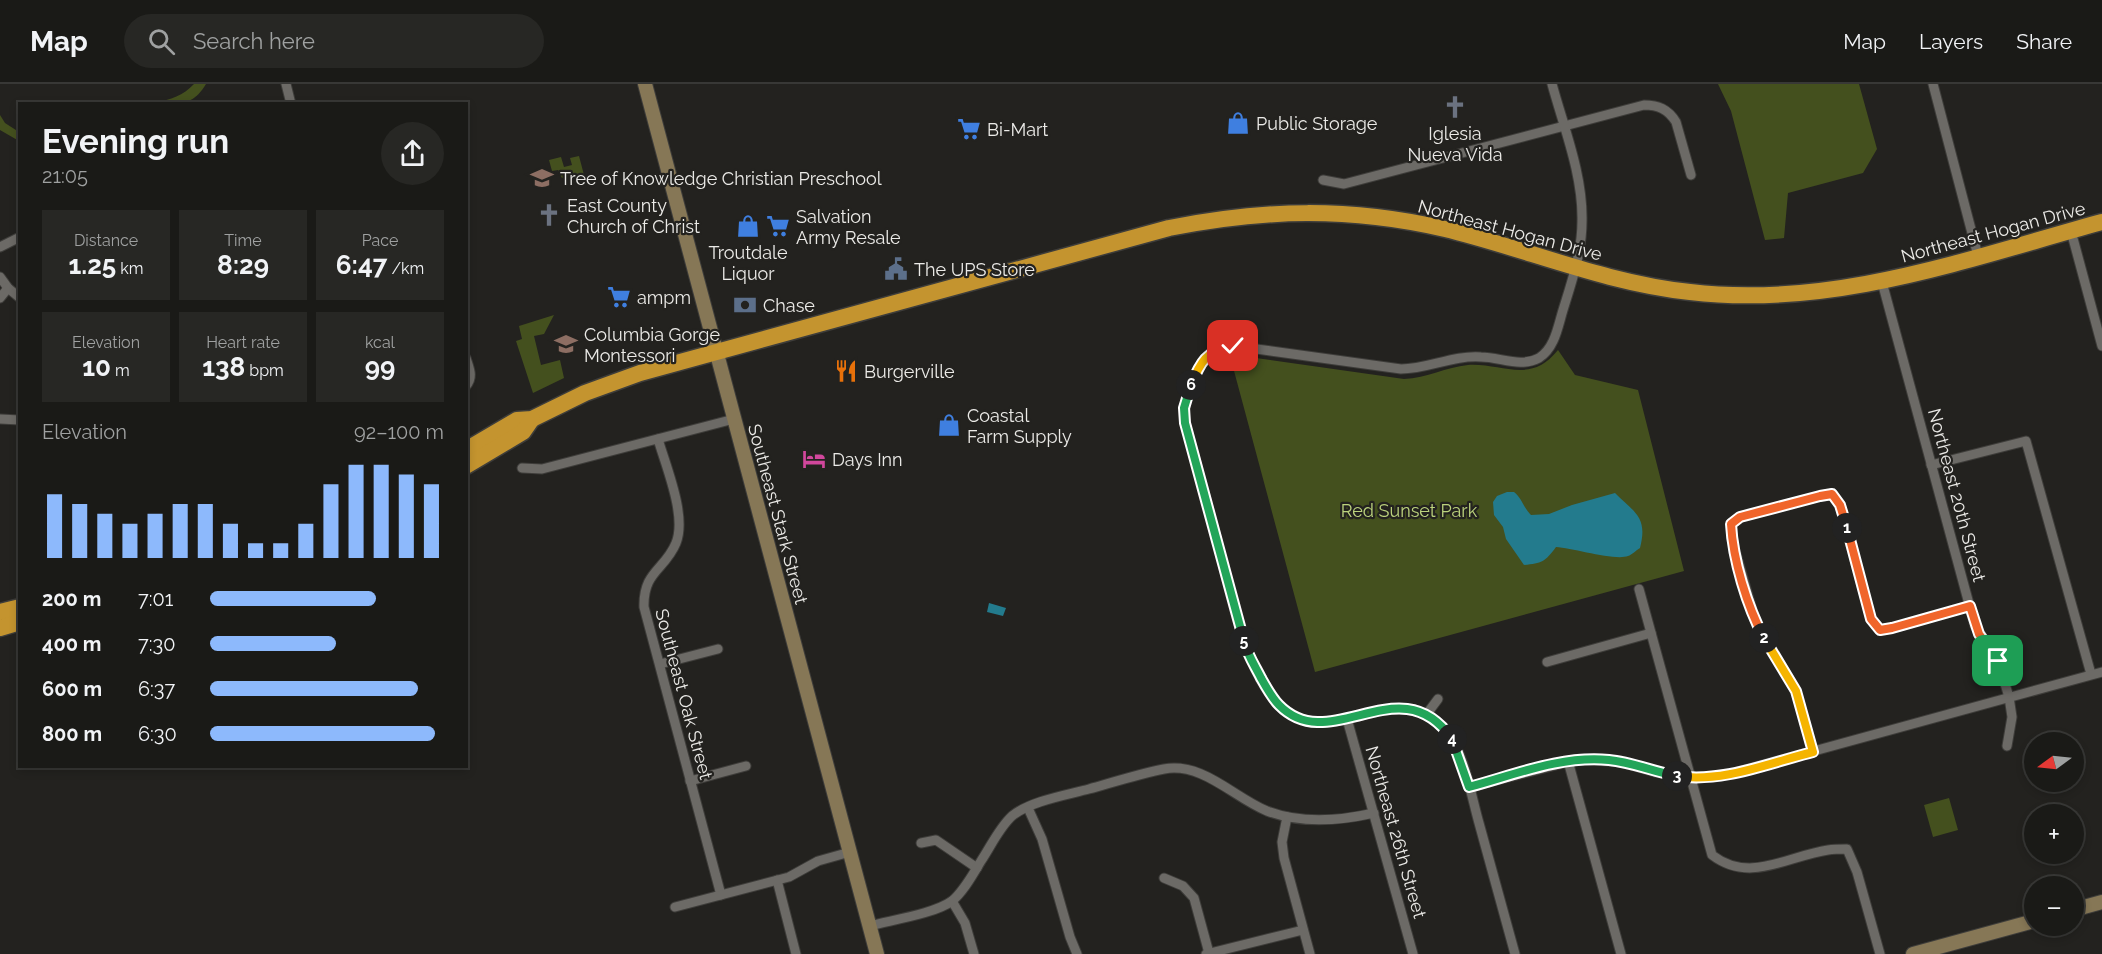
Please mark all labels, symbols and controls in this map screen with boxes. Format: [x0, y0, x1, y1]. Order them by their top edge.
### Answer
search box [124, 14, 544, 68]
text: Map [30, 25, 88, 58]
icon: search [145, 25, 178, 58]
text: Search here [193, 28, 315, 54]
text: Map [1843, 29, 1886, 54]
text: Layers [1919, 29, 1983, 54]
text: Share [2016, 29, 2072, 54]
church icon: Iglesia Nueva Vida [1442, 94, 1468, 120]
shop icon: Public Storage [1225, 110, 1251, 136]
place label: Public Storage [1256, 113, 1378, 134]
supermarket icon: Bi-Mart [956, 116, 982, 142]
place label: Bi-Mart [987, 119, 1048, 140]
text: Evening run [42, 122, 229, 161]
button: share [381, 122, 444, 185]
place label: Iglesia Nueva Vida [1407, 123, 1503, 165]
text: 21:05 [42, 164, 88, 188]
school or university icon: Tree of Knowledge Christian Preschool [529, 165, 555, 191]
place label: Tree of Knowledge Christian Preschool [560, 168, 882, 189]
place label: East County Church of Christ [567, 195, 700, 237]
street label: Northeast Hogan Drive [1416, 195, 1605, 265]
street label: Northeast Hogan Drive [1899, 197, 2088, 267]
church icon: East County Church of Christ [536, 202, 562, 228]
place label: Salvation Army Resale [796, 206, 901, 248]
shop icon: Troutdale Liquor [735, 213, 761, 239]
supermarket icon: Salvation Army Resale [765, 213, 791, 239]
text: Distance [74, 231, 138, 250]
text: Time [224, 231, 262, 250]
text: Pace [362, 231, 398, 250]
place label: Troutdale Liquor [708, 242, 788, 284]
text: 1.25 [68, 250, 116, 280]
text: 8:29 [217, 250, 269, 280]
text: 6:47 [336, 250, 387, 280]
public building icon: The UPS Store [883, 256, 909, 282]
text: km [116, 259, 144, 278]
text: /km [387, 259, 424, 278]
place label: The UPS Store [914, 259, 1035, 280]
supermarket icon: ampm [606, 284, 632, 310]
place label: ampm [637, 287, 691, 308]
bank icon: Chase [732, 292, 758, 318]
place label: Chase [763, 295, 815, 316]
pin [1207, 320, 1258, 371]
place label: Columbia Gorge Montessori [584, 324, 720, 366]
icon: check [1216, 329, 1249, 362]
school or university icon: Columbia Gorge Montessori [553, 331, 579, 357]
text: Elevation [72, 333, 140, 352]
text: Heart rate [206, 333, 280, 352]
text: kcal [365, 333, 395, 352]
text: 10 [82, 352, 111, 382]
text: 138 [202, 352, 245, 382]
text: 99 [365, 352, 395, 382]
restaurant icon: Burgerville [833, 358, 859, 384]
text: m [111, 361, 130, 380]
text: bpm [245, 361, 284, 380]
place label: Burgerville [864, 361, 955, 382]
pin: 6 [1176, 370, 1206, 400]
text: 6 [1186, 375, 1196, 394]
place label: Coastal Farm Supply [967, 405, 1072, 447]
street label: Northeast 20th Street [1924, 406, 1990, 584]
shop icon: Coastal Farm Supply [936, 412, 962, 438]
text: Elevation [42, 420, 127, 444]
text: 92–100 m [354, 420, 444, 444]
street label: Southeast Stark Street [744, 422, 812, 606]
hotel icon: Days Inn [801, 446, 827, 472]
place label: Days Inn [832, 449, 903, 470]
park label: Red Sunset Park [1341, 500, 1478, 521]
pin: 1 [1832, 513, 1862, 543]
text: 1 [1843, 518, 1851, 537]
text: 200 m [42, 587, 101, 611]
text: 7:01 [138, 587, 173, 611]
street label: Southeast Oak Street [651, 606, 717, 782]
pin: 2 [1749, 623, 1779, 653]
pin: 5 [1229, 626, 1259, 656]
text: 2 [1759, 628, 1769, 647]
text: 5 [1240, 631, 1248, 650]
text: 400 m [42, 632, 101, 656]
text: 7:30 [138, 632, 175, 656]
pin [1972, 635, 2023, 686]
icon: arrive [1981, 644, 2014, 677]
text: 600 m [42, 677, 102, 701]
text: 6:37 [138, 677, 175, 701]
text: 800 m [42, 722, 102, 746]
text: 6:30 [138, 722, 177, 746]
pin: 4 [1437, 724, 1467, 754]
text: 4 [1447, 729, 1457, 748]
north arrow [2024, 732, 2084, 792]
map controls [2024, 732, 2084, 936]
street label: Northeast 26th Street [1361, 743, 1431, 921]
pin: 3 [1662, 761, 1692, 791]
text: 3 [1673, 766, 1681, 785]
button: + [2024, 804, 2084, 864]
button: − [2024, 876, 2084, 936]

